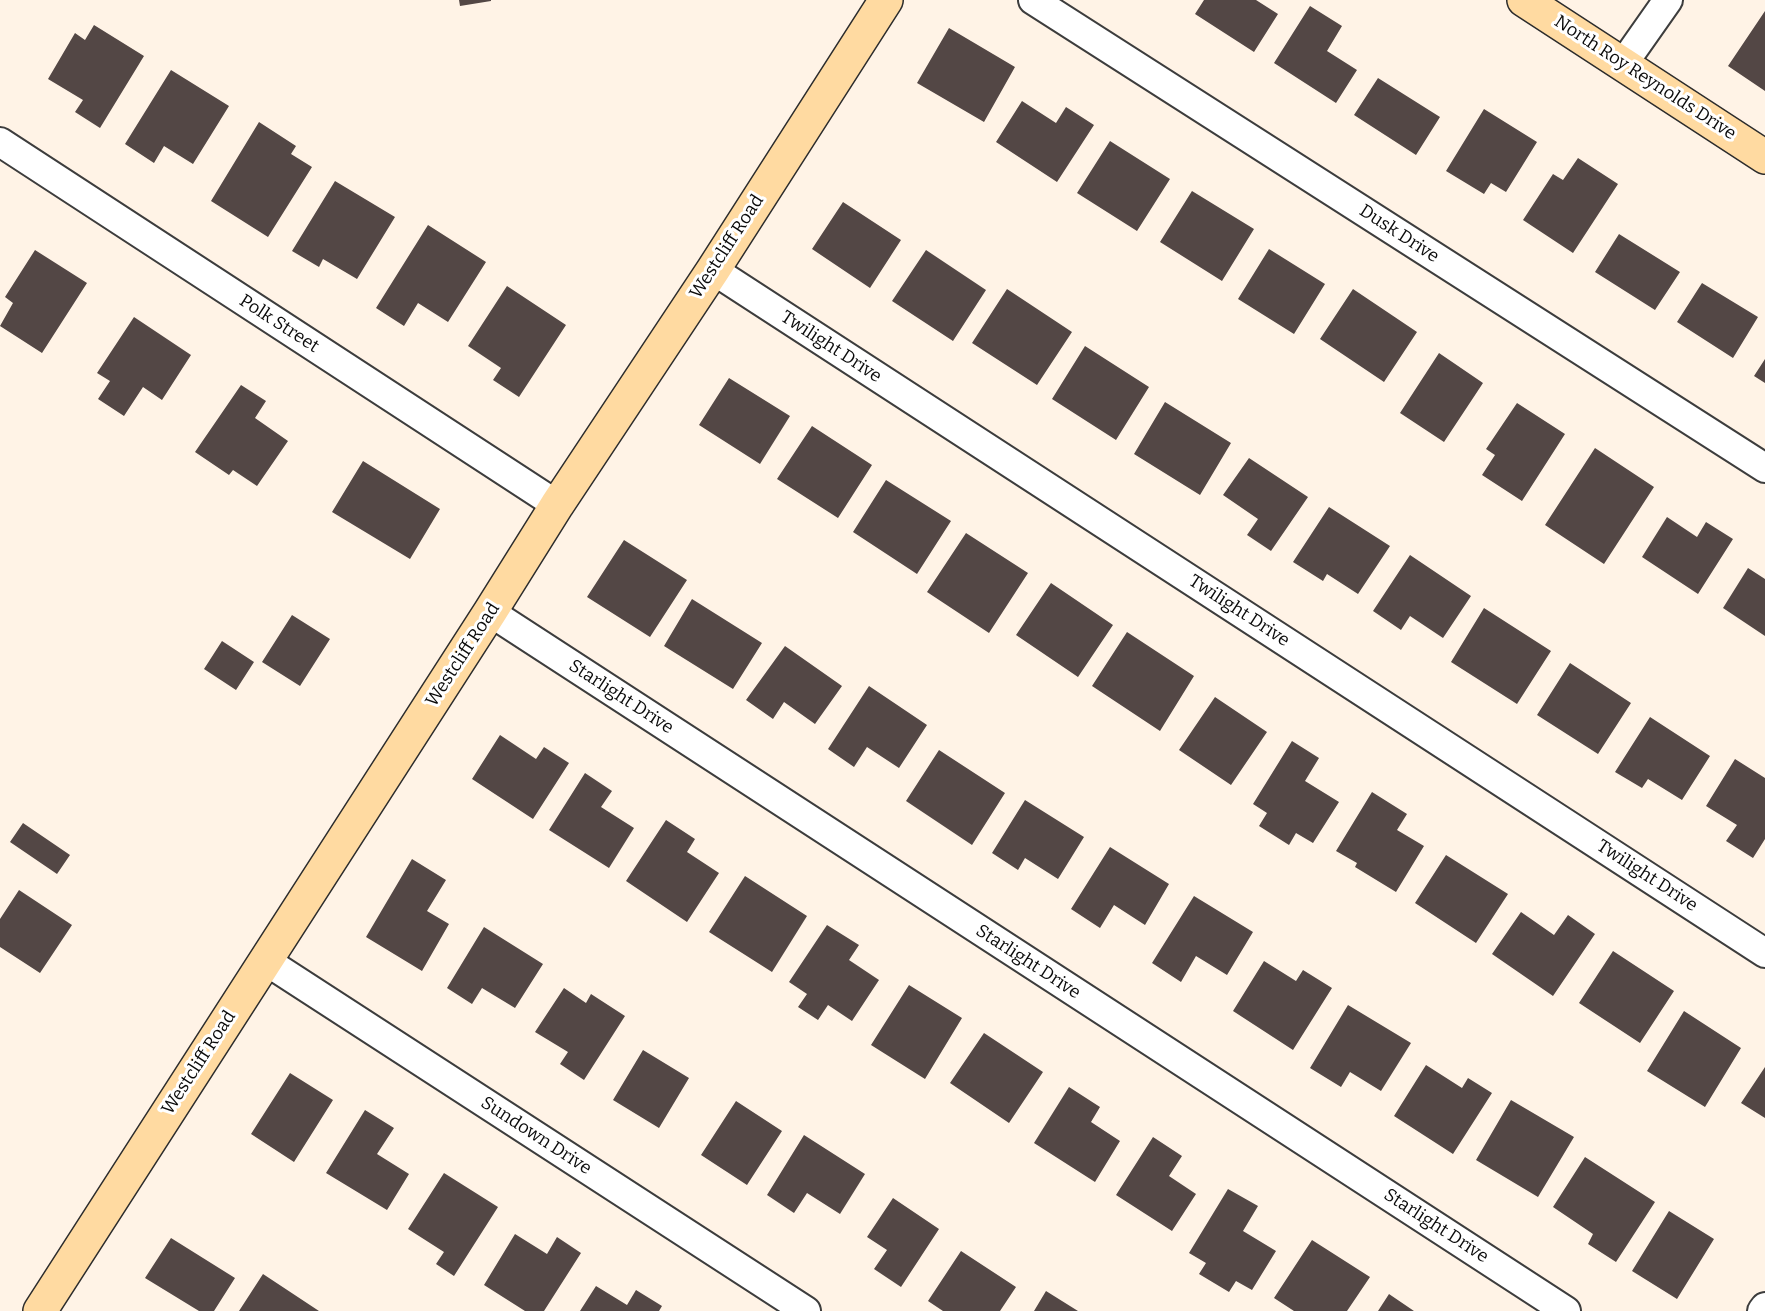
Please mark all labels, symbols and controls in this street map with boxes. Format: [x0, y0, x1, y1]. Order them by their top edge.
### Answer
street label: North Roy Reynolds Drive [1550, 11, 1740, 145]
street label: Westcliff Road [685, 191, 769, 303]
street label: Dusk Drive [1355, 200, 1443, 268]
street label: Polk Street [235, 290, 323, 358]
street label: Twilight Drive [777, 306, 885, 388]
street label: Twilight Drive [1185, 570, 1293, 652]
street label: Westcliff Road [421, 599, 505, 711]
street label: Starlight Drive [565, 655, 677, 739]
street label: Twilight Drive [1593, 835, 1701, 917]
street label: Starlight Drive [972, 920, 1084, 1004]
street label: Westcliff Road [157, 1007, 241, 1119]
street label: Sundown Drive [477, 1092, 595, 1180]
street label: Starlight Drive [1380, 1184, 1492, 1268]

